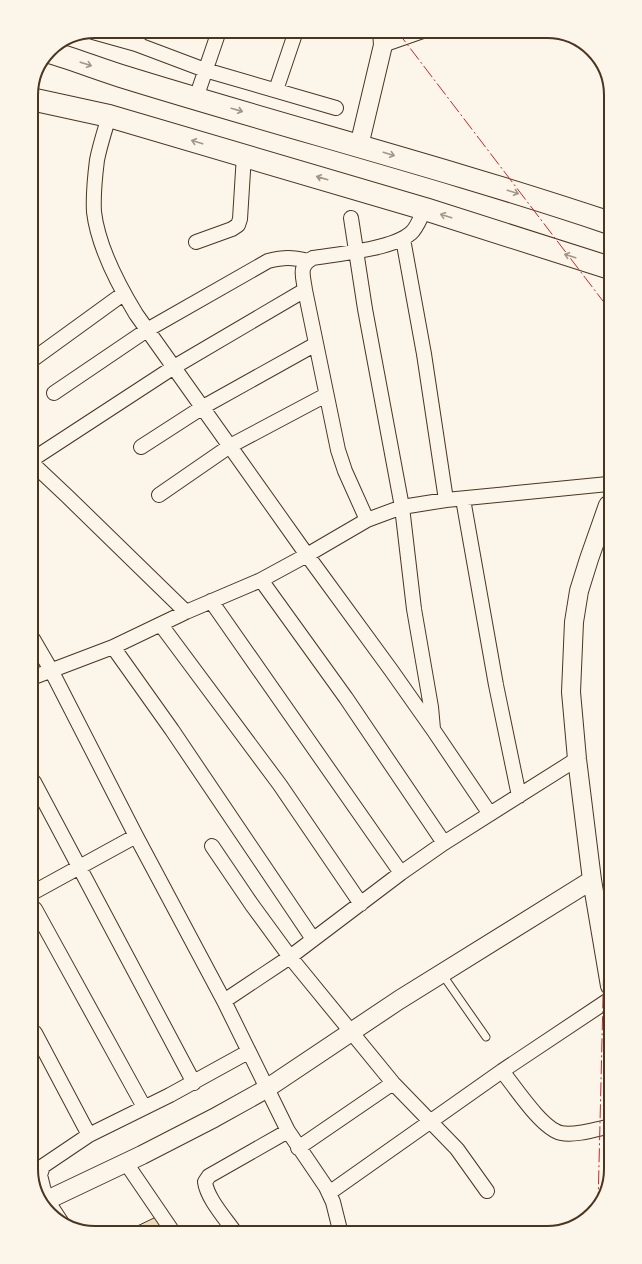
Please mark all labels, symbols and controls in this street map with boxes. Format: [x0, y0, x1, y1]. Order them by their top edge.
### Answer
one-way arrow [79, 61, 92, 68]
one-way arrow [230, 107, 243, 114]
one-way arrow [191, 138, 204, 145]
one-way arrow [382, 151, 395, 158]
one-way arrow [315, 174, 328, 181]
one-way arrow [506, 189, 519, 196]
one-way arrow [440, 212, 453, 219]
one-way arrow [564, 251, 576, 259]

